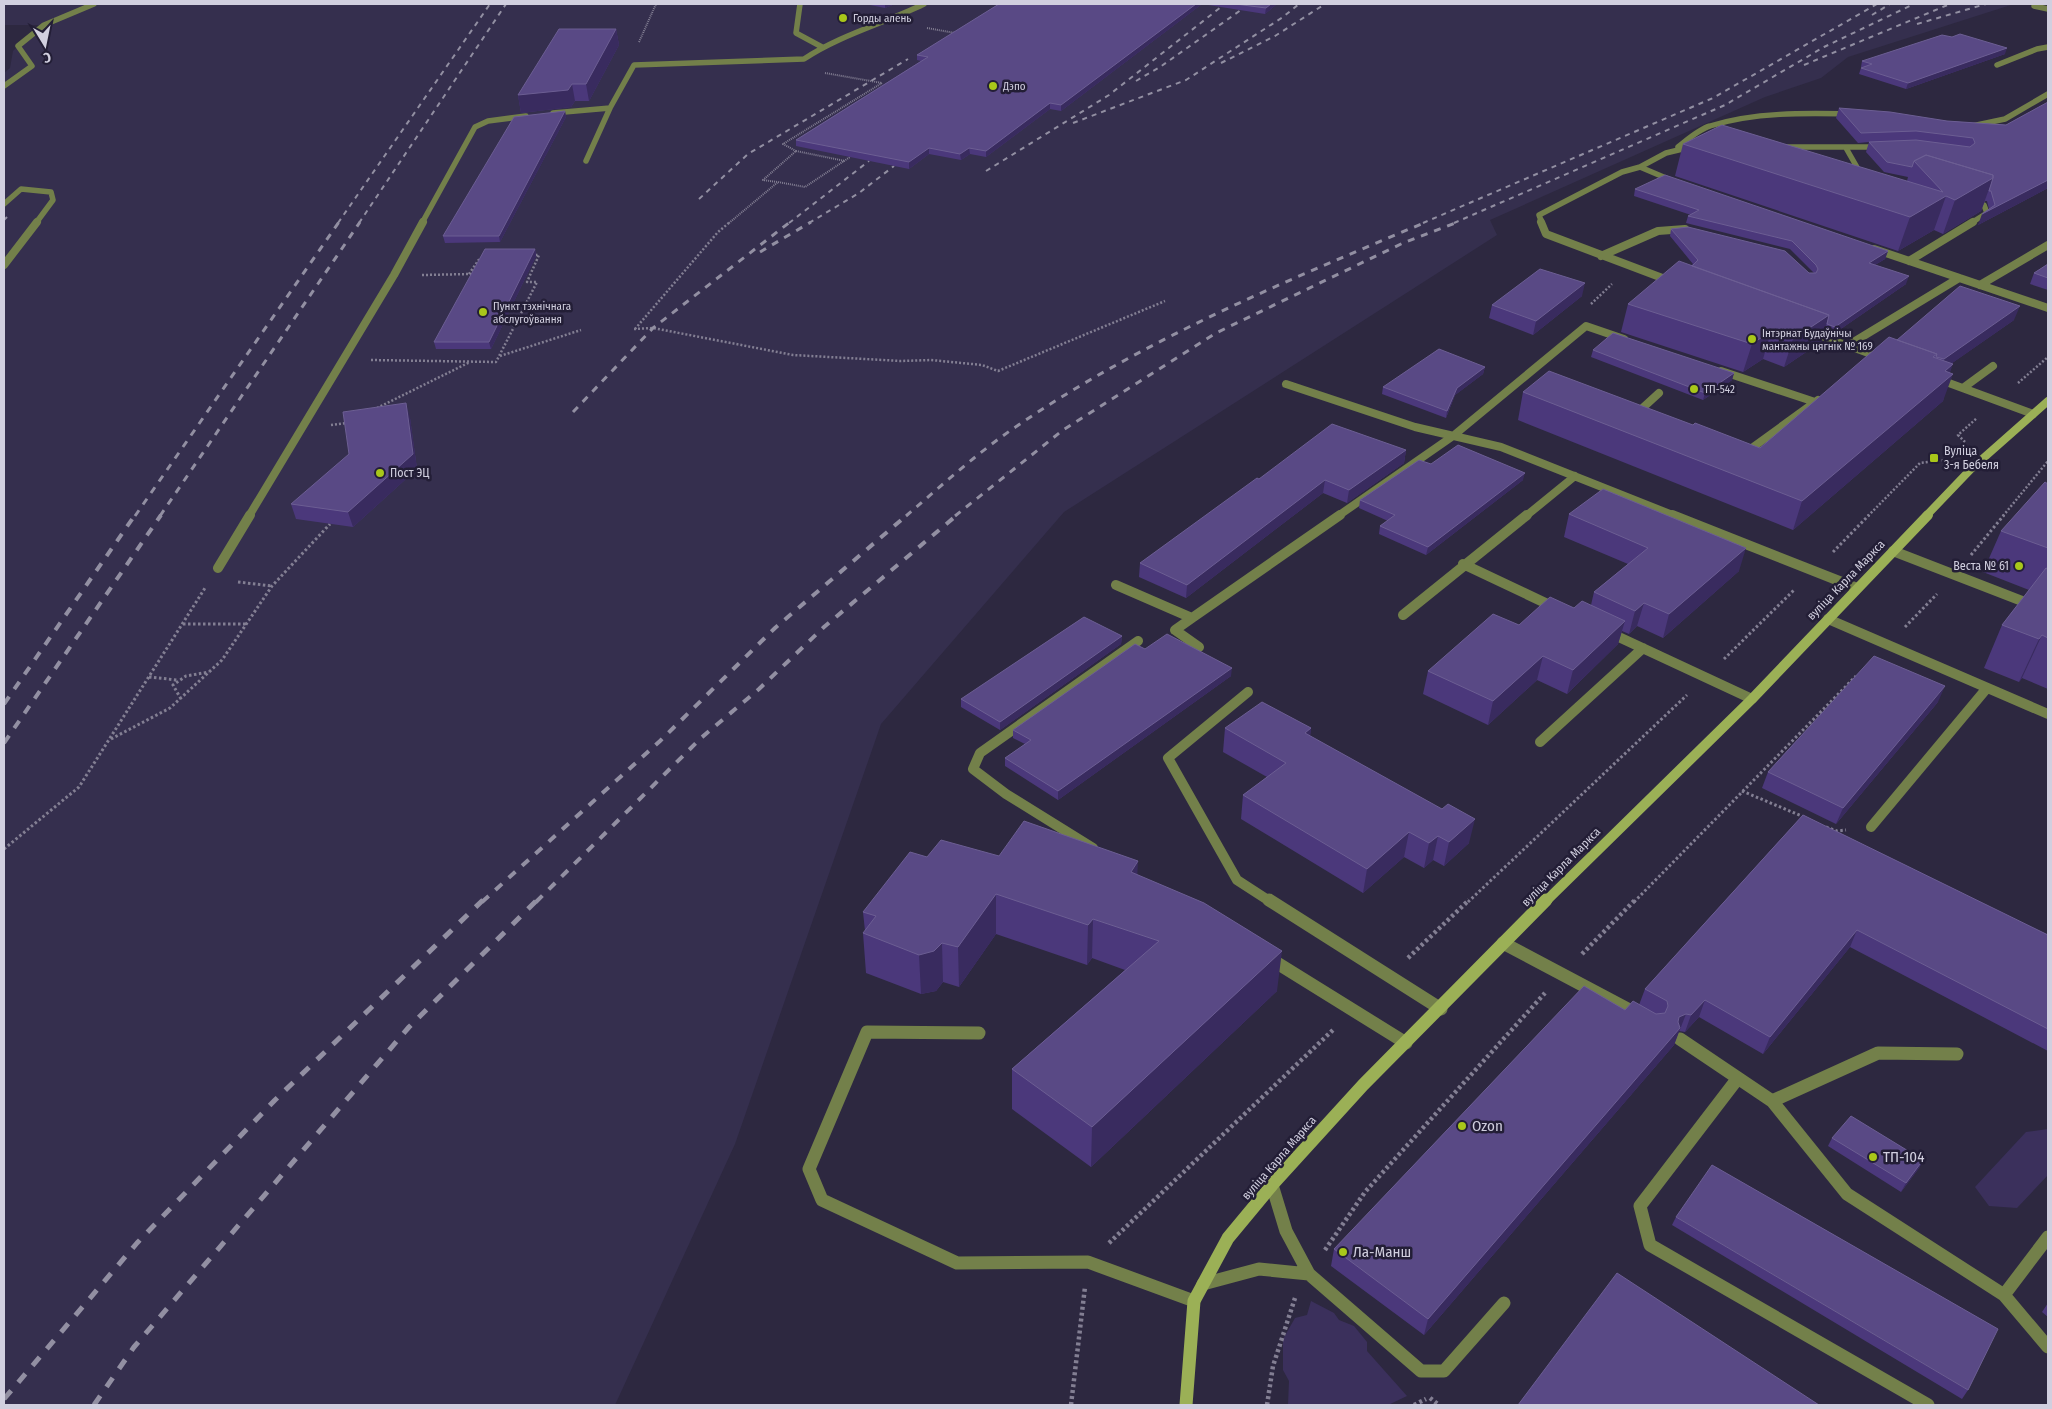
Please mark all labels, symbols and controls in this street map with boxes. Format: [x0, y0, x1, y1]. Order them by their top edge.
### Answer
marker: Горды алень [837, 12, 849, 24]
place label: Горды алень [853, 12, 911, 25]
north arrow [20, 20, 70, 70]
text: С [41, 48, 52, 66]
marker: Дэпо [987, 80, 999, 92]
place label: Дэпо [1002, 80, 1026, 93]
place label: Пункт тэхнічнага абслугоўвання [493, 300, 571, 326]
marker: Пункт тэхнічнага абслугоўвання [477, 306, 489, 318]
place label: Інтэрнат Будаўнічы мантажны цягнік № 169 [1762, 327, 1873, 353]
marker: Інтэрнат Будаўнічы мантажны цягнік № 169 [1746, 333, 1758, 345]
marker: ТП-542 [1688, 383, 1700, 395]
place label: ТП-542 [1704, 383, 1735, 396]
place label: Вуліца 3-я Бебеля [1944, 444, 1999, 472]
marker: Вуліца 3-я Бебеля [1928, 452, 1940, 464]
place label: Пост ЭЦ [390, 466, 429, 480]
marker: Пост ЭЦ [374, 467, 386, 479]
street label: вуліца Карла Маркса [1804, 537, 1888, 623]
place label: Веста № 61 [1953, 559, 2009, 573]
marker: Веста № 61 [2013, 560, 2025, 572]
street label: вуліца Карла Маркса [1519, 825, 1603, 909]
street label: вуліца Карла Маркса [1239, 1113, 1319, 1203]
place label: Ozon [1472, 1117, 1503, 1135]
marker: Ozon [1456, 1120, 1468, 1132]
place label: ТП-104 [1883, 1148, 1924, 1166]
marker: ТП-104 [1867, 1151, 1879, 1163]
place label: Ла-Манш [1353, 1243, 1411, 1261]
marker: Ла-Манш [1337, 1246, 1349, 1258]

